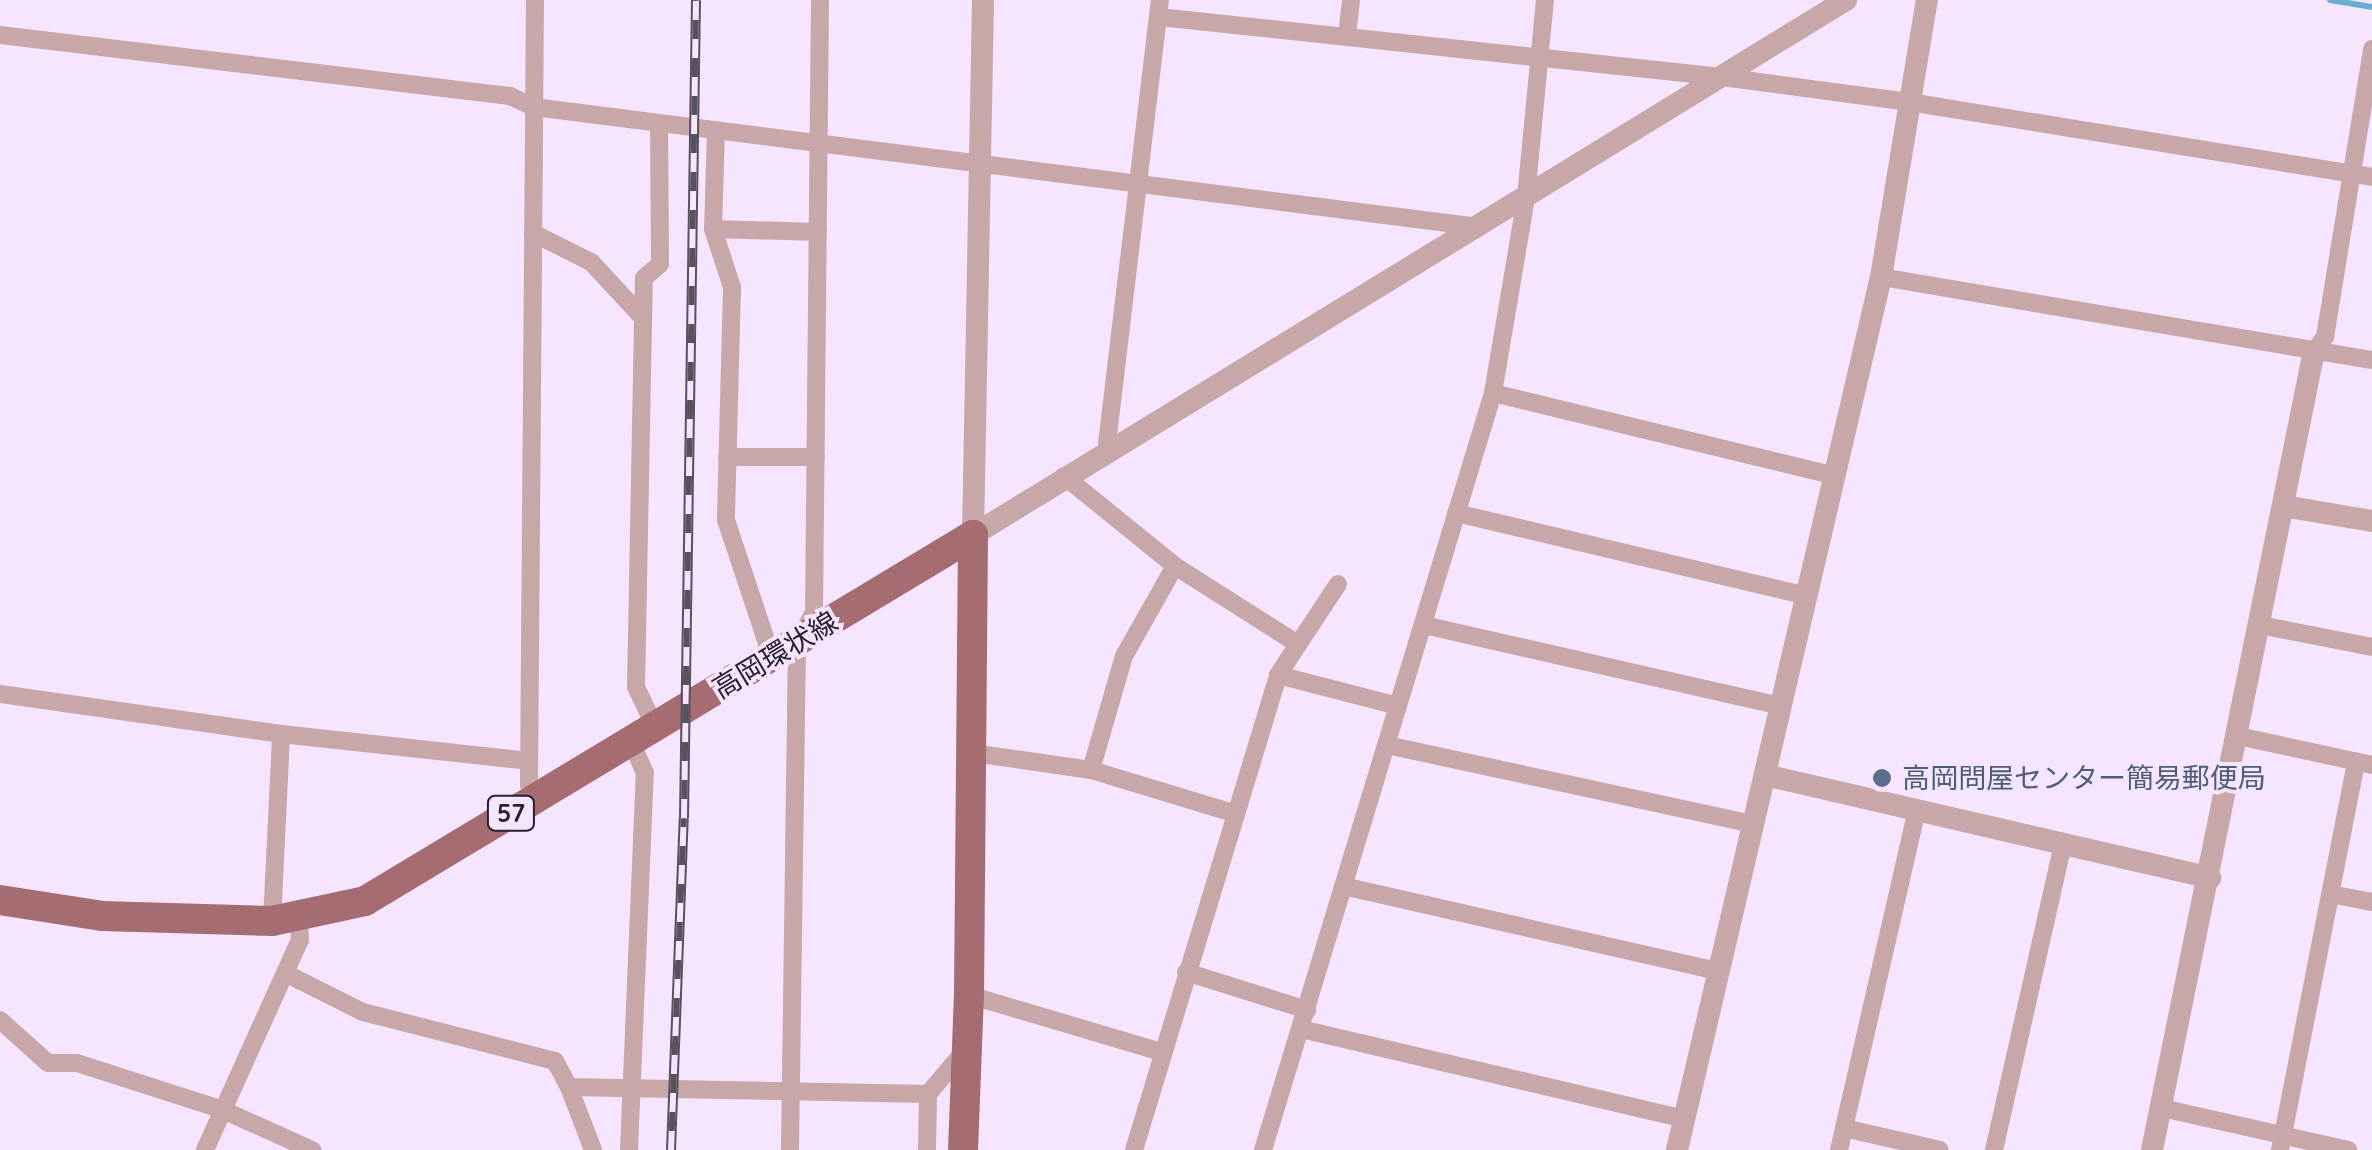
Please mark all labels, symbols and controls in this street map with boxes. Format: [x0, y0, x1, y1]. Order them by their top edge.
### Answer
street label: 高岡環状線 [706, 605, 844, 705]
place label: 高岡問屋センター簡易郵便局 [1902, 761, 2266, 795]
marker: 高岡問屋センター簡易郵便局 [1871, 767, 1893, 789]
road number: 57 [486, 793, 536, 833]

